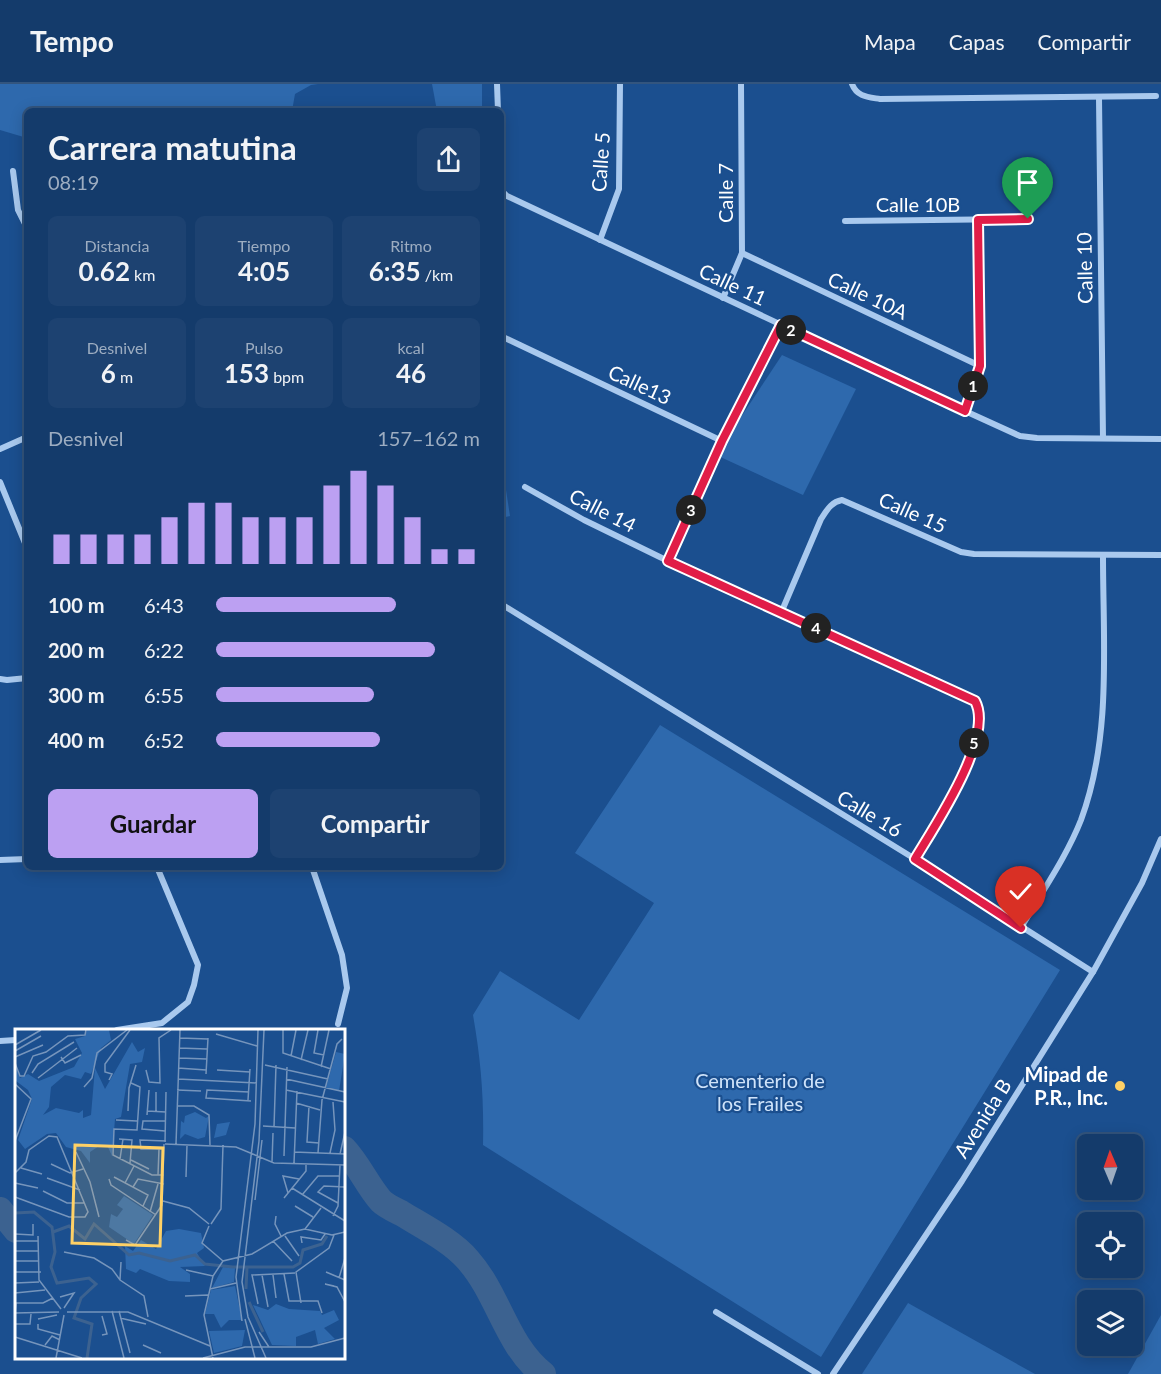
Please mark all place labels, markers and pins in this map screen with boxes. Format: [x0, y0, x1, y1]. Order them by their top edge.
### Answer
pin [1002, 157, 1053, 219]
pin: 2 [776, 315, 806, 345]
pin: 1 [958, 371, 988, 401]
pin: 3 [676, 495, 706, 525]
pin: 4 [801, 613, 831, 643]
pin: 5 [959, 728, 989, 758]
pin [995, 866, 1046, 928]
place label: Mipad de P.R., Inc. [1024, 1062, 1108, 1109]
marker: Mipad de P.R., Inc. [1113, 1079, 1127, 1093]

